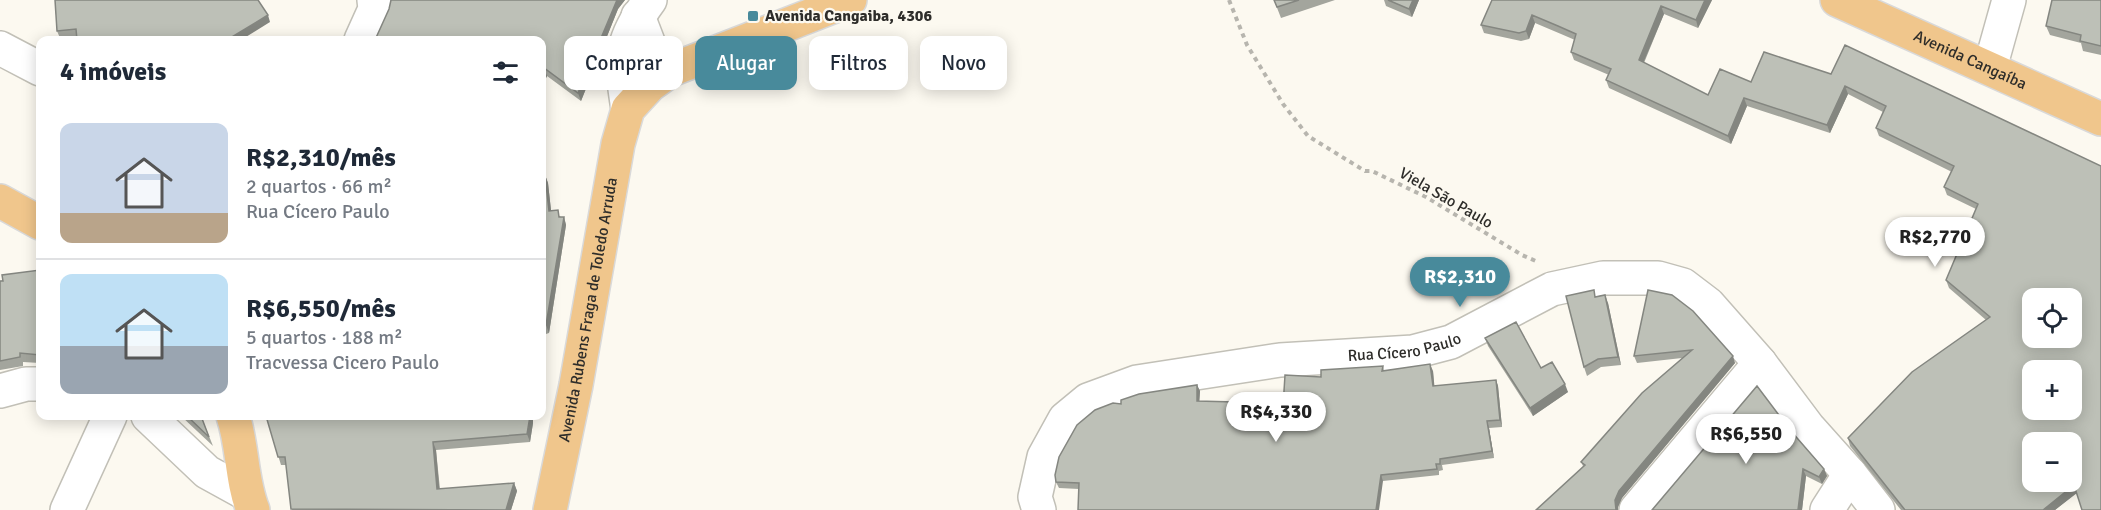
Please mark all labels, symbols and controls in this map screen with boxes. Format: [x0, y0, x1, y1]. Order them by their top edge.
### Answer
place label: Avenida Cangaiba, 4306 [765, 6, 932, 26]
marker: Avenida Cangaiba, 4306 [746, 9, 760, 23]
street label: Avenida Cangaíba [1910, 26, 2030, 94]
chip: Comprar [564, 36, 683, 90]
chip: Alugar [695, 36, 797, 90]
chip: Filtros [809, 36, 908, 90]
chip: Novo [920, 36, 1007, 90]
text: 4 imóveis [60, 56, 166, 88]
icon: filters [489, 56, 522, 89]
text: R$2,310/mês [246, 142, 396, 174]
icon: home [108, 147, 180, 219]
street label: Viela São Paulo [1395, 163, 1497, 233]
text: 2 quartos · 66 m² [246, 174, 392, 199]
street label: Avenida Rubens Fraga de Toledo Arruda [554, 176, 622, 444]
text: Rua Cícero Paulo [246, 199, 390, 224]
pin: R$2,770 [1880, 217, 1990, 268]
text: R$2,770 [1899, 224, 1971, 249]
pin: R$2,310 [1405, 257, 1515, 308]
text: R$2,310 [1424, 264, 1496, 289]
map controls [2022, 288, 2082, 492]
button: locate [2022, 288, 2082, 348]
text: R$6,550/mês [246, 293, 396, 325]
icon: home [108, 298, 180, 370]
text: 5 quartos · 188 m² [246, 325, 403, 350]
street label: Rua Cícero Paulo [1347, 328, 1465, 366]
text: Tracvessa Cicero Paulo [246, 350, 439, 375]
button: + [2022, 360, 2082, 420]
pin: R$4,330 [1221, 392, 1331, 443]
text: R$4,330 [1240, 399, 1312, 424]
pin: R$6,550 [1691, 414, 1801, 465]
text: R$6,550 [1710, 421, 1782, 446]
button: − [2022, 432, 2082, 492]

